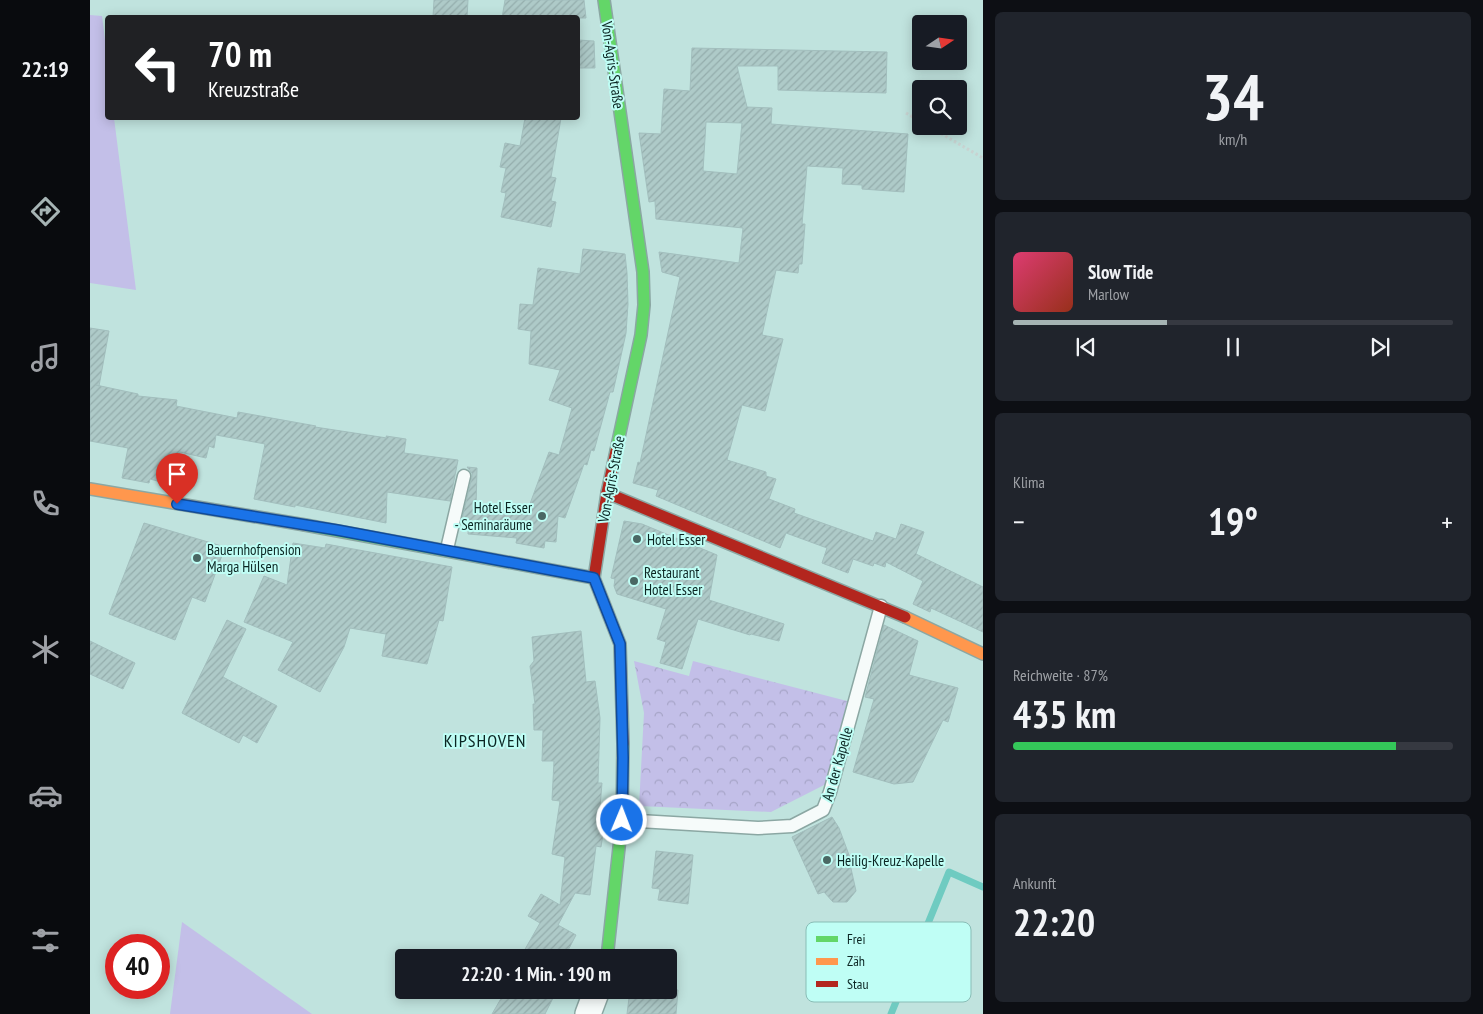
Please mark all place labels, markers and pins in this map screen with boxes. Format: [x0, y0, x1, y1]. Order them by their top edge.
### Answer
pin [156, 453, 198, 504]
place label: Hotel Esser - Seminaräume [455, 498, 533, 534]
marker: Hotel Esser - Seminaräume [536, 510, 548, 522]
place label: Hotel Esser [647, 530, 706, 549]
marker: Hotel Esser [631, 533, 643, 545]
place label: Bauernhofpension Marga Hülsen [207, 540, 301, 576]
marker: Bauernhofpension Marga Hülsen [191, 552, 203, 564]
place label: Restaurant Hotel Esser [644, 563, 703, 599]
marker: Restaurant Hotel Esser [628, 575, 640, 587]
place label: Heilig-Kreuz-Kapelle [837, 851, 944, 870]
marker: Heilig-Kreuz-Kapelle [821, 854, 833, 866]

